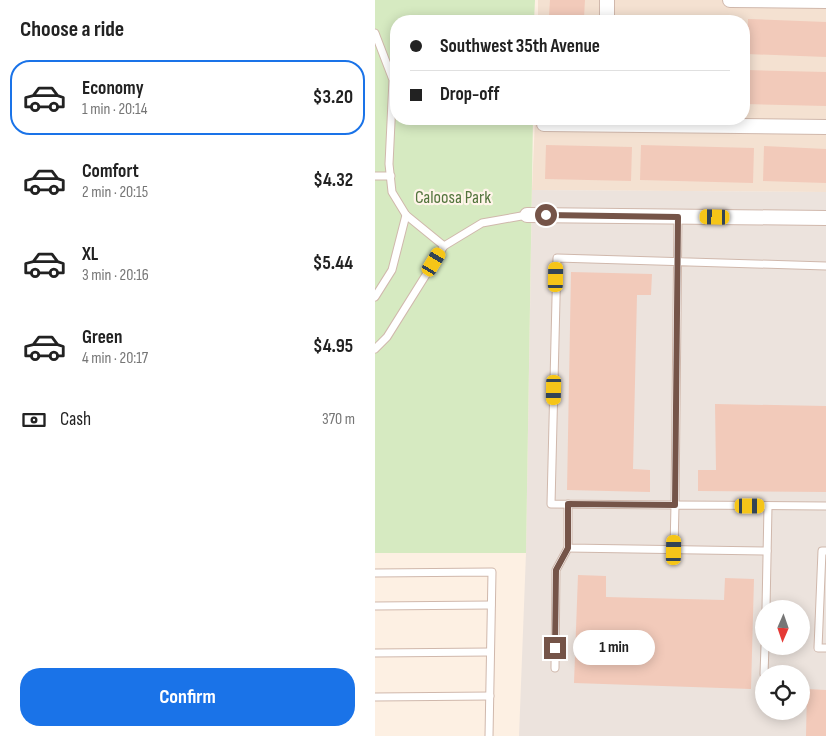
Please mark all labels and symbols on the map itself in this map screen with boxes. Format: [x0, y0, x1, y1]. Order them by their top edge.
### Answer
park label: Caloosa Park [415, 187, 491, 208]
route start [535, 204, 557, 226]
car [699, 209, 730, 225]
car [419, 245, 448, 279]
car [548, 262, 563, 292]
car [546, 375, 561, 405]
car [735, 499, 765, 514]
car [666, 535, 681, 565]
north arrow [755, 600, 810, 655]
callout: 1 min [573, 630, 655, 666]
route end [544, 637, 566, 659]

